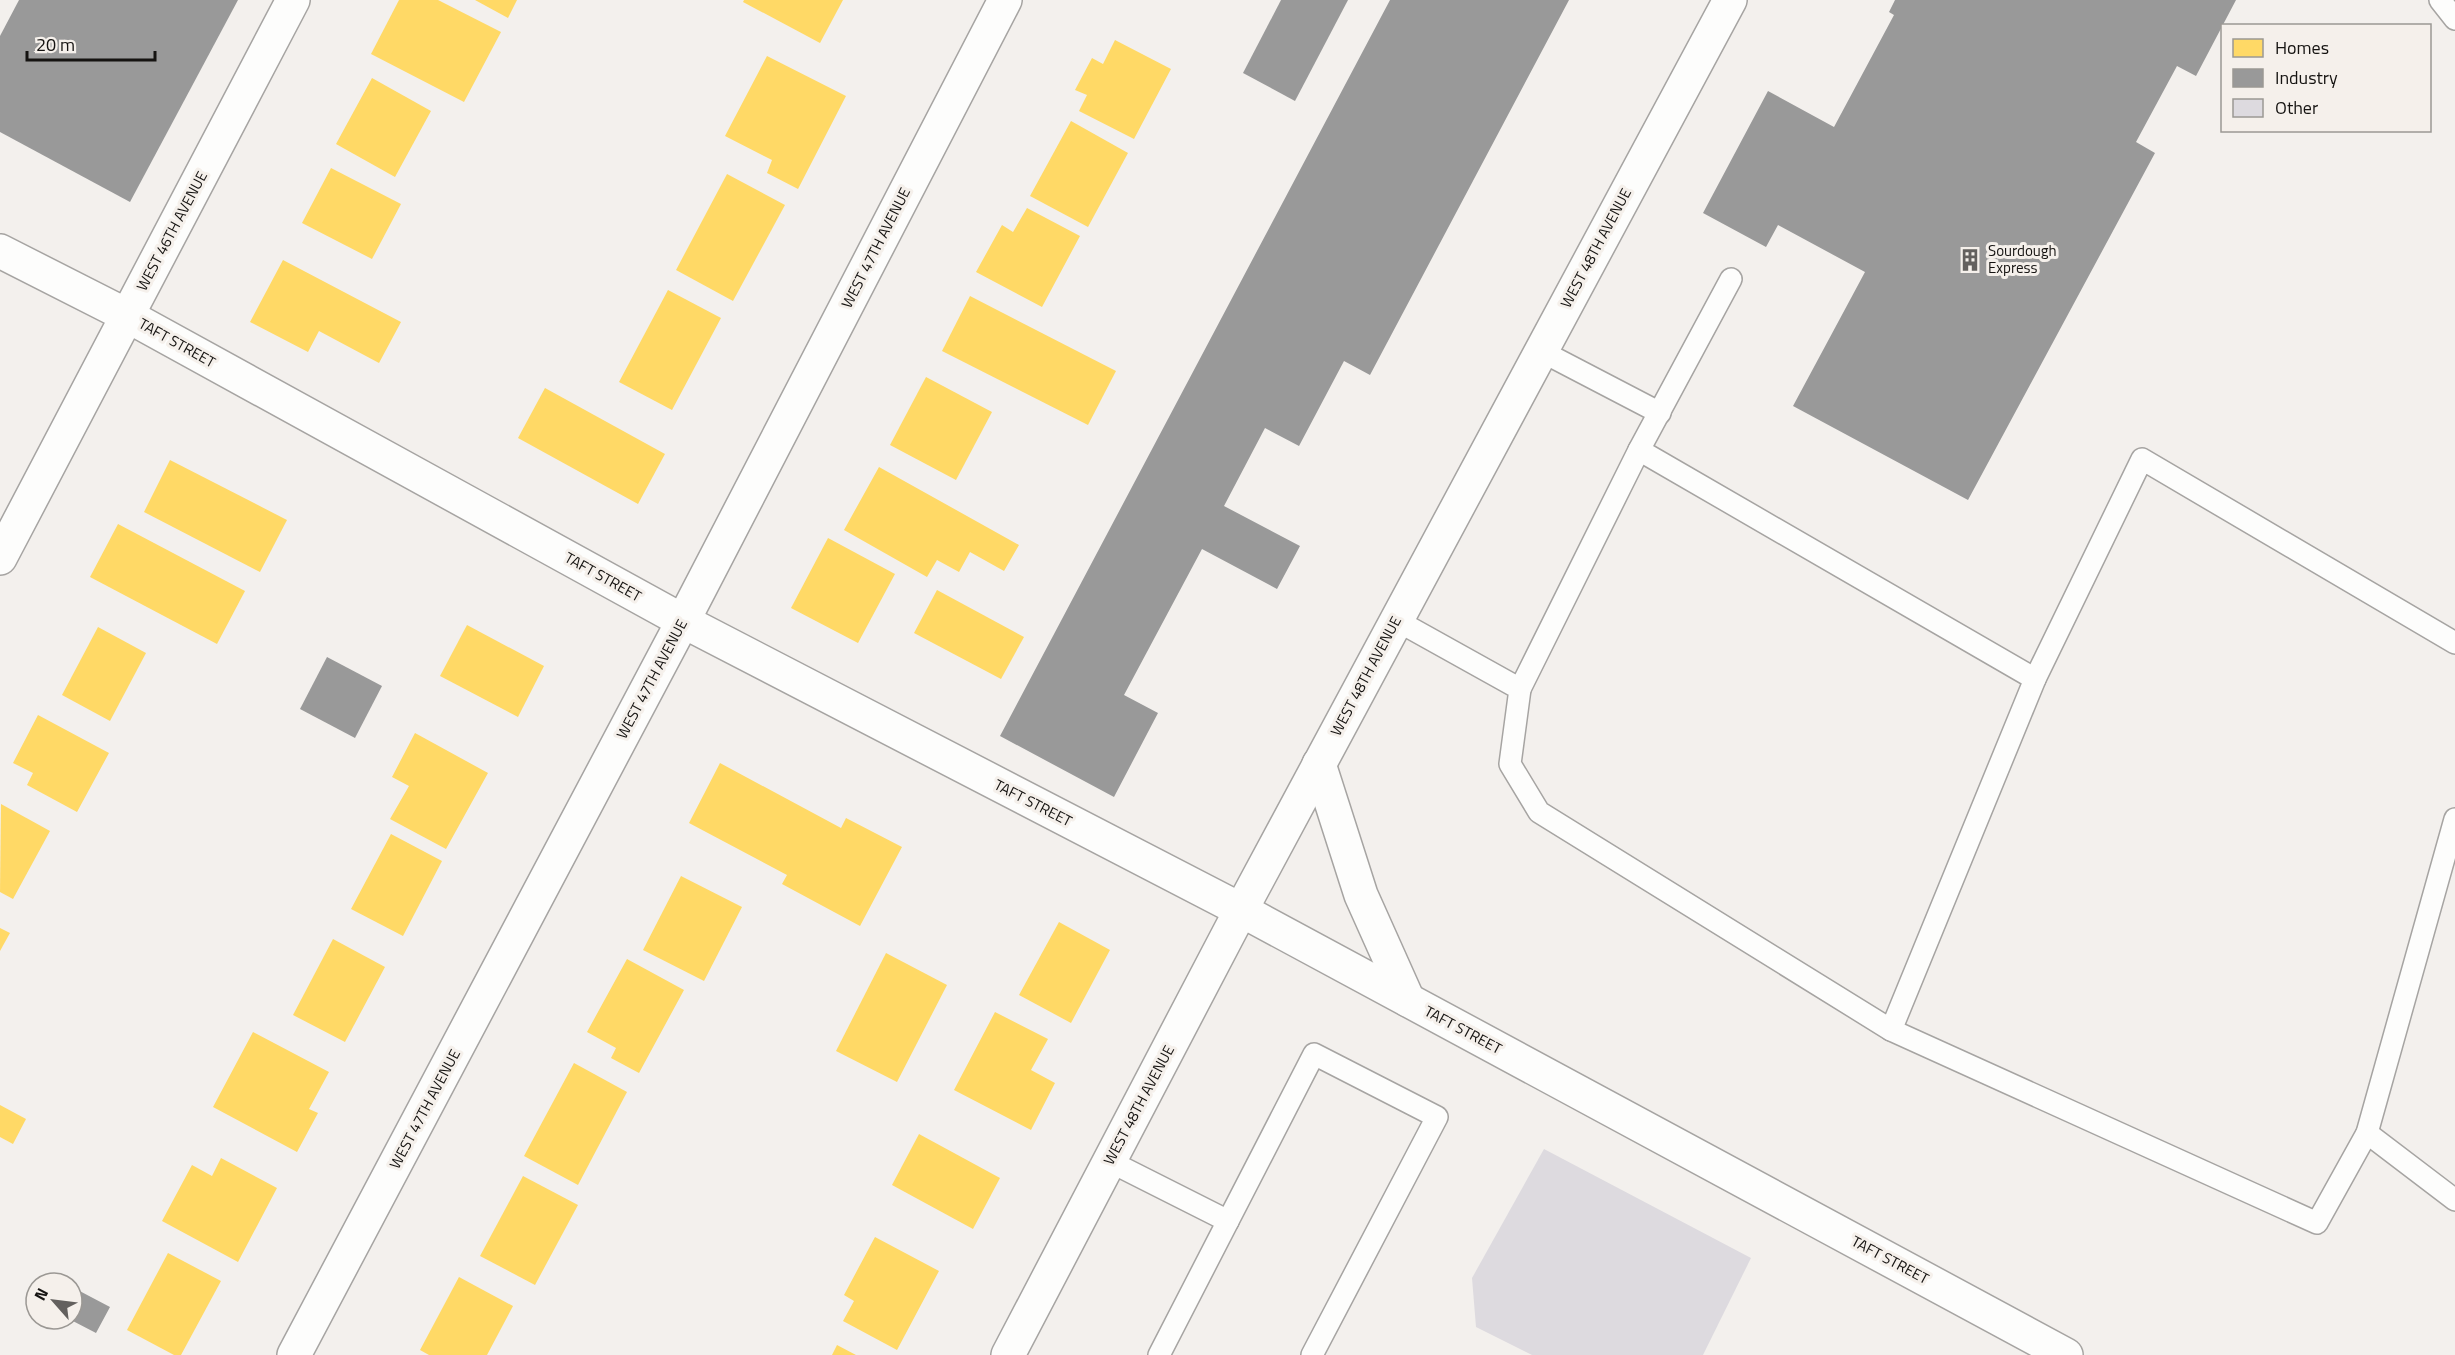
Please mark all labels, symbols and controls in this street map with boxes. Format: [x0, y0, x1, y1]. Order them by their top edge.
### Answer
scale bar [27, 24, 154, 62]
legend [2221, 24, 2431, 132]
text: 20 m [36, 31, 75, 58]
text: Homes [2275, 34, 2329, 61]
text: Industry [2275, 64, 2338, 91]
text: Other [2275, 94, 2318, 121]
street label: WEST 46TH AVENUE [130, 167, 213, 295]
street label: WEST 47TH AVENUE [835, 183, 916, 312]
street label: WEST 48TH AVENUE [1554, 184, 1637, 312]
place label: Sourdough Express [1988, 239, 2057, 279]
building icon: Sourdough Express [1957, 247, 1983, 273]
street label: TAFT STREET [135, 312, 220, 373]
street label: TAFT STREET [561, 546, 646, 607]
street label: WEST 48TH AVENUE [1324, 612, 1407, 740]
street label: WEST 47TH AVENUE [610, 615, 693, 743]
street label: TAFT STREET [990, 773, 1076, 832]
street label: TAFT STREET [1420, 999, 1506, 1060]
street label: WEST 48TH AVENUE [1097, 1041, 1180, 1169]
street label: WEST 47TH AVENUE [383, 1045, 466, 1173]
street label: TAFT STREET [1847, 1229, 1933, 1290]
north arrow [24, 1271, 84, 1331]
text: N [28, 1283, 54, 1304]

